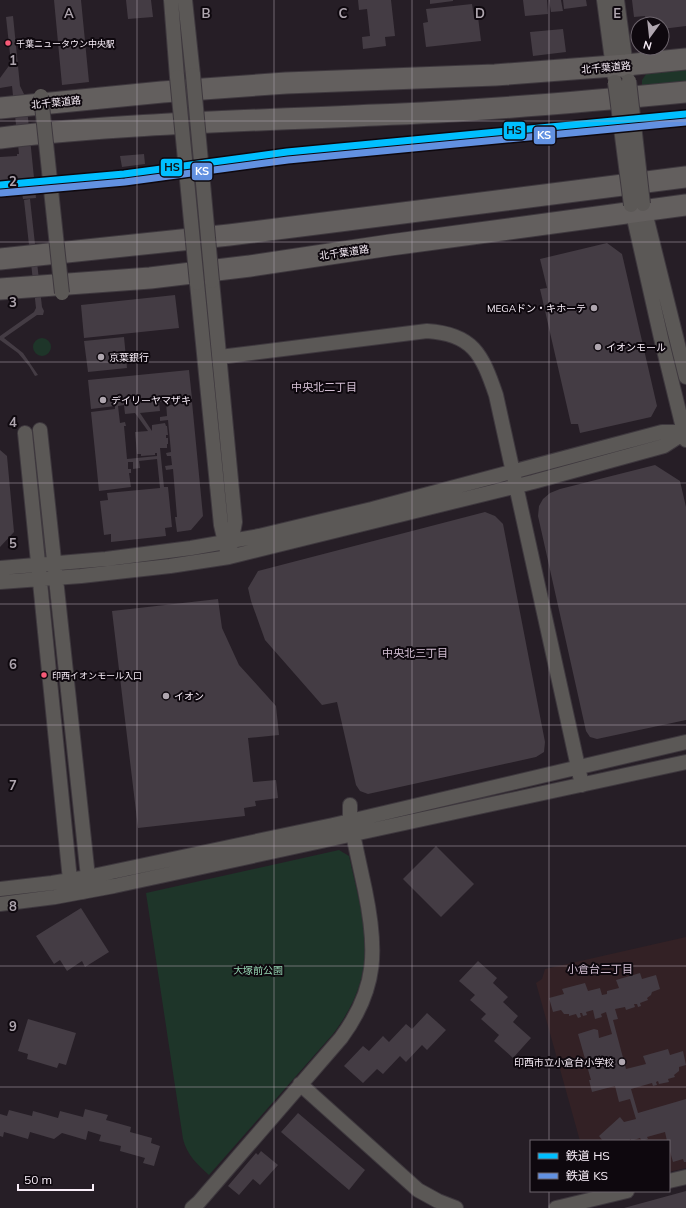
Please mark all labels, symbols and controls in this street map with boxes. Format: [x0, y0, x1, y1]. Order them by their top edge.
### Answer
text: A [64, 5, 74, 21]
text: B [202, 5, 211, 21]
text: C [339, 5, 348, 21]
text: D [475, 5, 485, 21]
text: E [613, 5, 621, 21]
north arrow [630, 16, 670, 56]
marker: 千葉ニュータウン中央駅 [3, 38, 13, 48]
place label: 千葉ニュータウン中央駅 [16, 38, 115, 49]
text: N [642, 38, 653, 53]
text: 1 [9, 52, 17, 68]
street label: 北千葉道路 [581, 59, 632, 76]
street label: 北千葉道路 [31, 93, 82, 112]
line badge: HS [503, 121, 526, 140]
text: HS [506, 123, 522, 137]
line badge: KS [533, 126, 556, 145]
text: KS [537, 128, 551, 142]
line badge: HS [160, 158, 183, 177]
text: HS [164, 160, 180, 174]
line badge: KS [191, 162, 213, 181]
text: KS [195, 164, 209, 178]
text: 2 [9, 173, 17, 189]
street label: 北千葉道路 [318, 243, 370, 262]
text: 3 [9, 294, 17, 310]
place label: MEGAドン・キホーテ [487, 302, 586, 315]
marker: MEGAドン・キホーテ [589, 303, 599, 313]
place label: イオンモール [606, 341, 666, 354]
marker: イオンモール [593, 342, 603, 352]
place label: 京葉銀行 [109, 351, 149, 364]
marker: 京葉銀行 [96, 352, 106, 362]
district label: 中央北二丁目 [291, 380, 357, 394]
place label: デイリーヤマザキ [111, 394, 191, 407]
marker: デイリーヤマザキ [98, 395, 108, 405]
text: 4 [9, 414, 17, 430]
text: 5 [9, 535, 17, 551]
district label: 中央北三丁目 [382, 646, 448, 660]
text: 6 [9, 656, 17, 672]
marker: 印西イオンモール入口 [39, 670, 49, 680]
place label: 印西イオンモール入口 [52, 670, 142, 681]
place label: イオン [174, 690, 204, 703]
marker: イオン [161, 691, 171, 701]
text: 7 [9, 777, 17, 793]
text: 8 [9, 898, 17, 914]
district label: 小倉台二丁目 [567, 962, 633, 976]
park label: 大塚前公園 [233, 964, 283, 977]
text: 9 [9, 1018, 17, 1034]
place label: 印西市立小倉台小学校 [514, 1056, 614, 1069]
marker: 印西市立小倉台小学校 [617, 1057, 627, 1067]
legend [530, 1140, 670, 1192]
text: 鉄道 HS [566, 1148, 610, 1163]
scale bar [18, 1166, 93, 1192]
text: 鉄道 KS [566, 1168, 608, 1183]
text: 50 m [24, 1172, 52, 1187]

